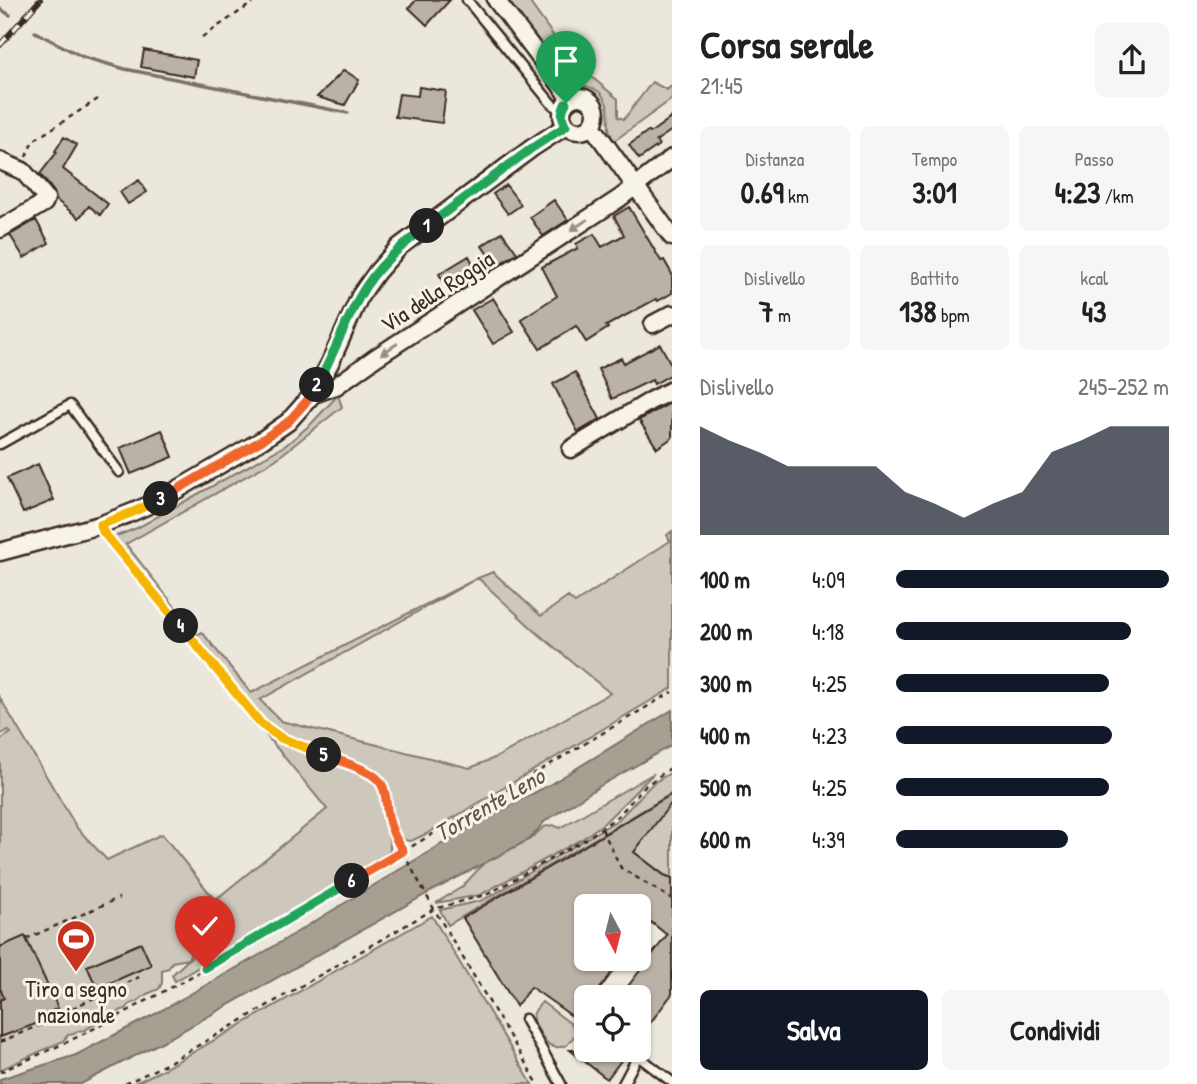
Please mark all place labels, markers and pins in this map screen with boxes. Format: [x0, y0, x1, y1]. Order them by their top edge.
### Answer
pin [536, 31, 596, 103]
pin: 1 [410, 208, 444, 244]
pin: 2 [300, 368, 334, 402]
pin: 3 [144, 482, 178, 516]
pin: 4 [164, 608, 198, 644]
pin: 5 [306, 738, 342, 772]
pin: 6 [334, 864, 370, 898]
pin [175, 896, 235, 968]
sports icon: Tiro a segno nazionale [55, 918, 97, 973]
place label: Tiro a segno nazionale [25, 973, 127, 1030]

